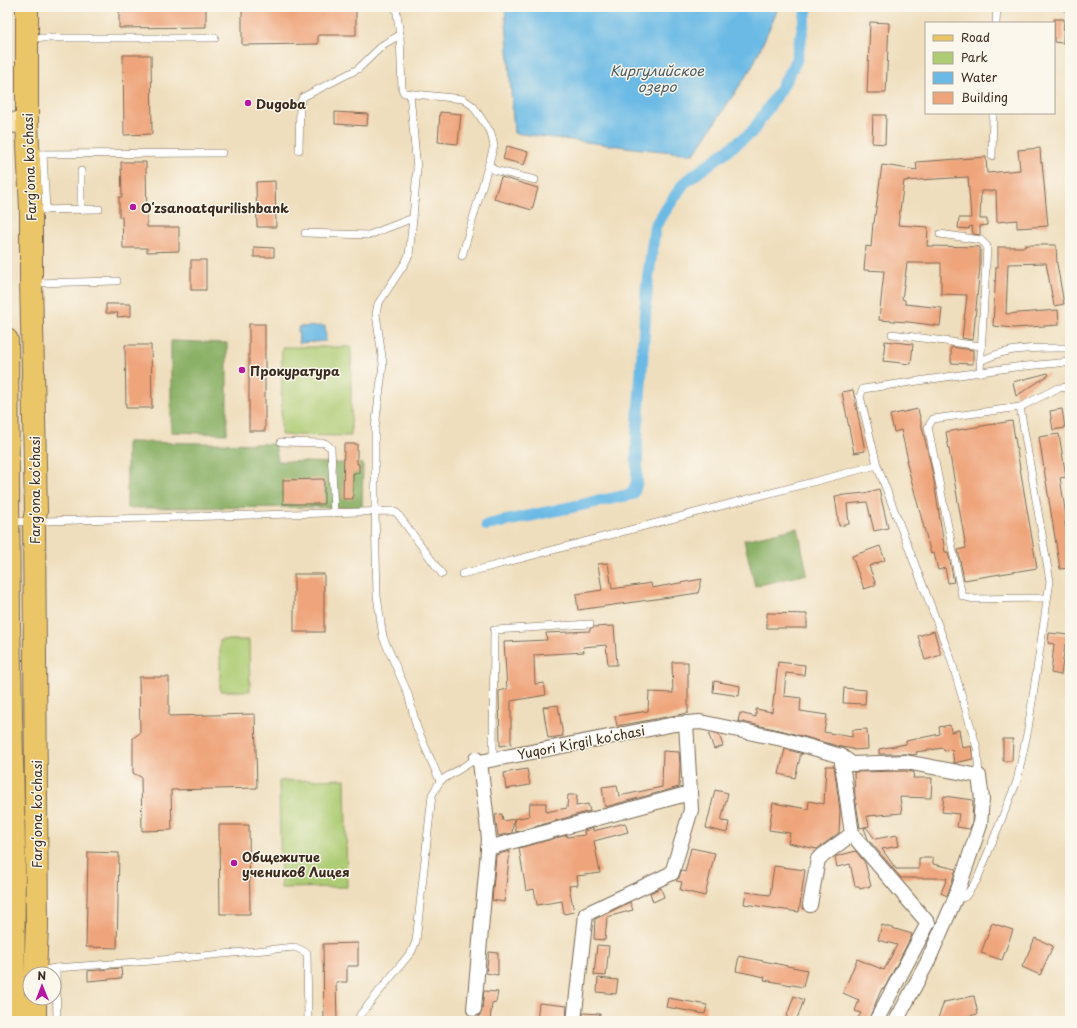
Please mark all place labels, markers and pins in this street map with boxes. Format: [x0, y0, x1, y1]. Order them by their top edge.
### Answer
place label: Dugoba [256, 94, 306, 113]
marker: Dugoba [243, 98, 253, 108]
place label: Oʻzsanoatqurilishbank [141, 198, 289, 217]
marker: Oʻzsanoatqurilishbank [128, 202, 138, 212]
place label: Прокуратура [250, 361, 340, 380]
marker: Прокуратура [237, 365, 247, 375]
place label: Общежитие учеников Лицея [242, 847, 350, 881]
marker: Общежитие учеников Лицея [229, 858, 239, 868]

